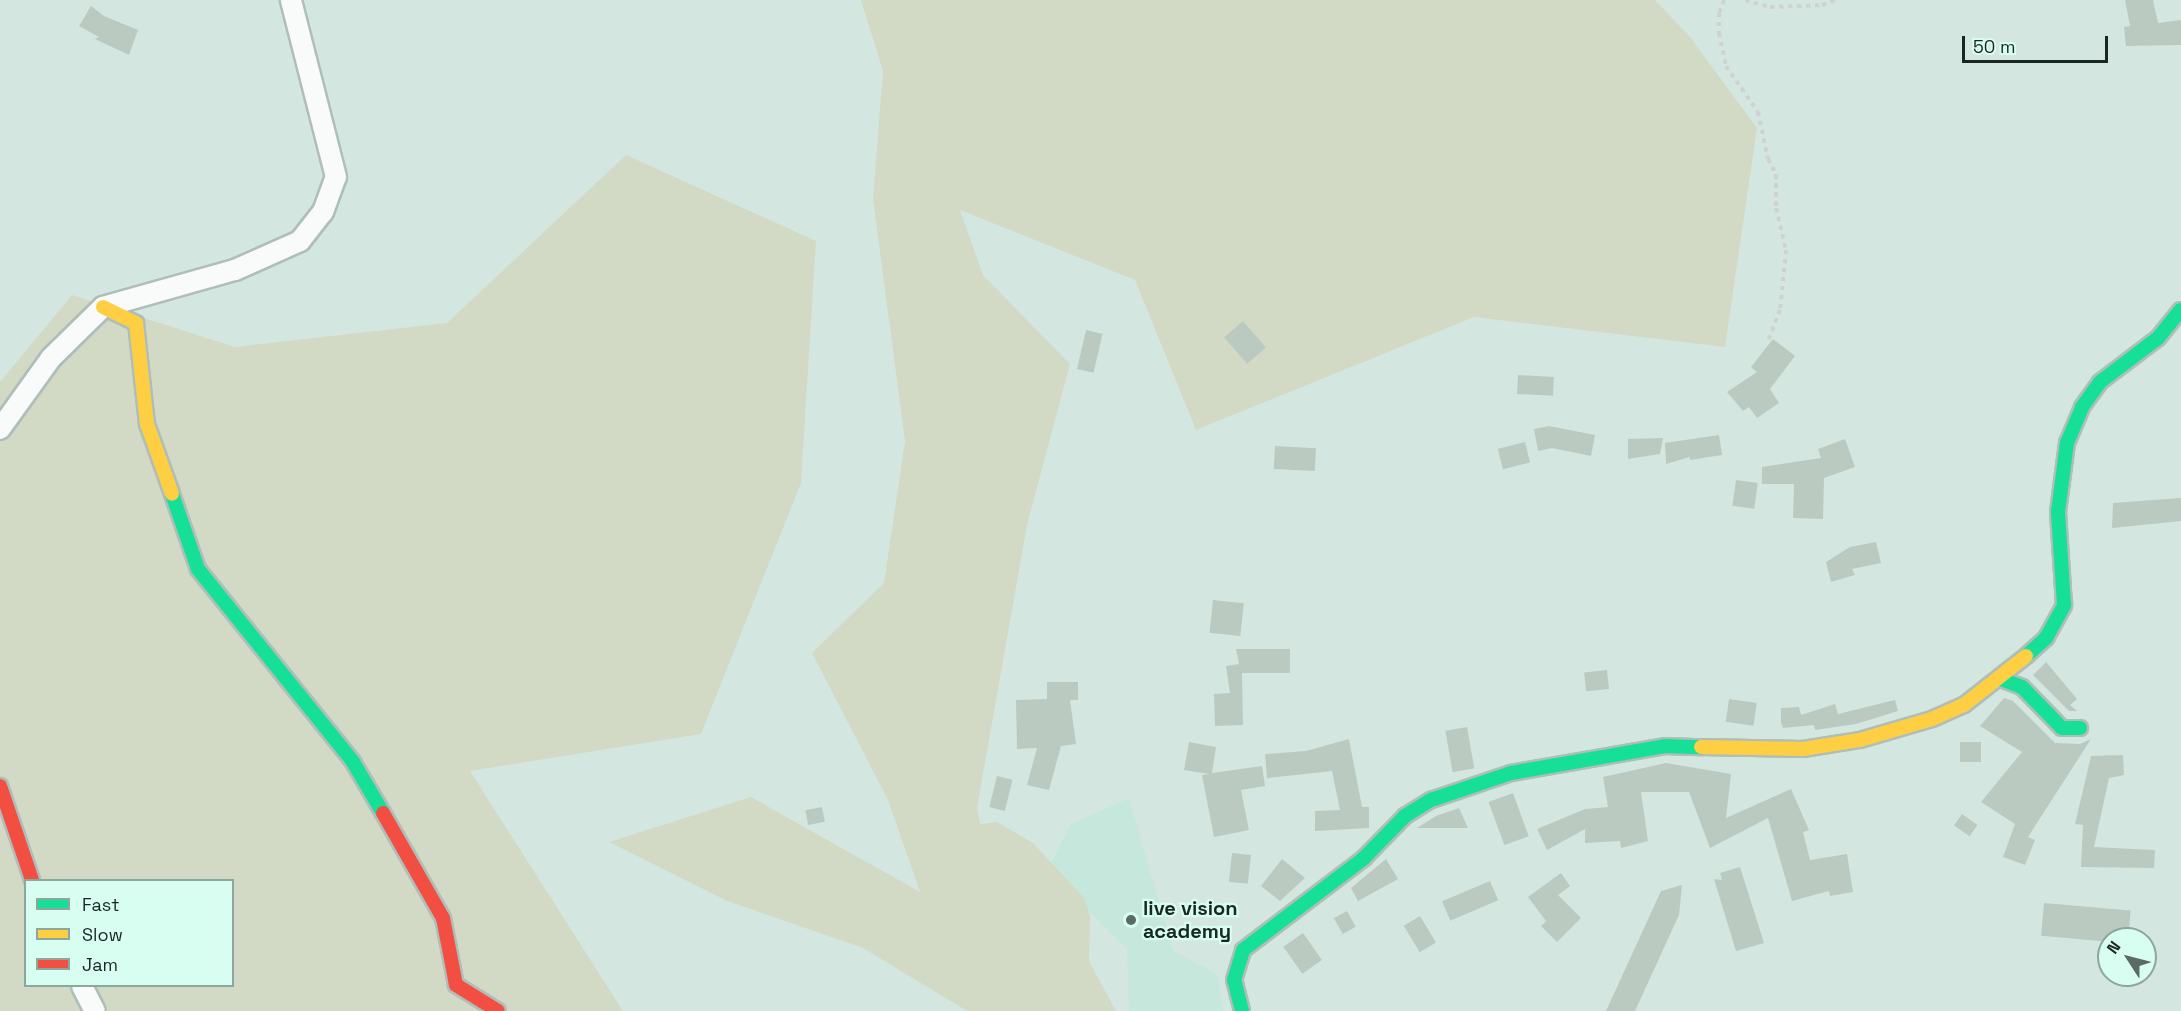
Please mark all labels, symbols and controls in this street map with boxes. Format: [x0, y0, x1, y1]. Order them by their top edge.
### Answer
scale bar [1965, 24, 2110, 62]
text: 50 m [1973, 35, 2015, 58]
legend [24, 879, 234, 987]
text: Fast [82, 893, 119, 916]
place label: live vision academy [1143, 897, 1238, 944]
marker: live vision academy [1124, 913, 1138, 927]
text: Slow [82, 923, 123, 946]
north arrow [2097, 927, 2157, 987]
text: N [2102, 937, 2125, 958]
text: Jam [82, 953, 118, 976]

